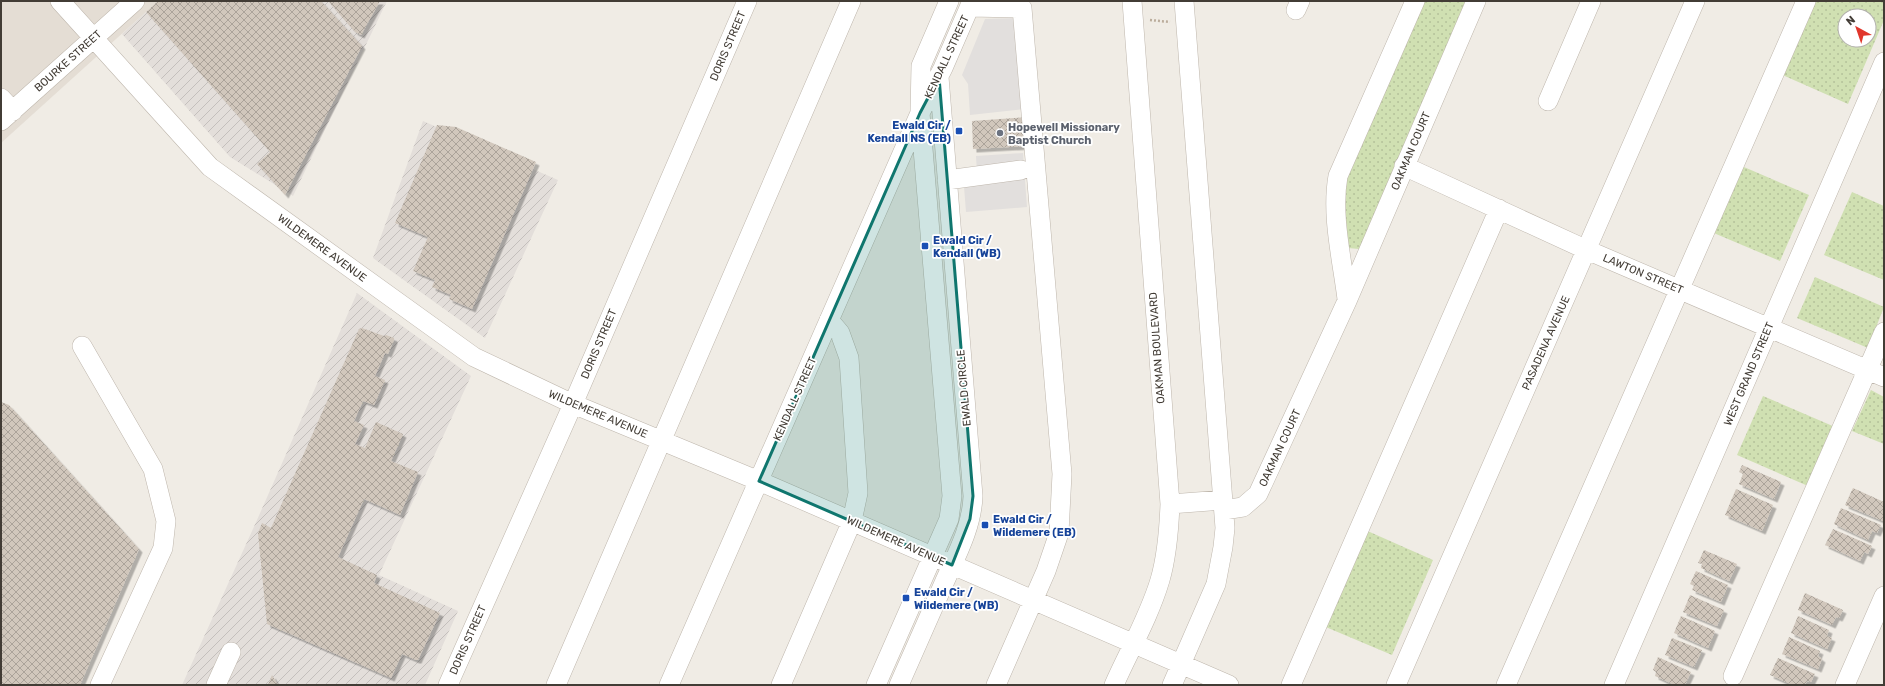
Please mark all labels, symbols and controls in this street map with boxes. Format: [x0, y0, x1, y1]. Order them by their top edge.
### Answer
street label: DORIS STREET [707, 8, 749, 83]
north arrow [1837, 8, 1877, 48]
street label: KENDALL STREET [922, 13, 972, 101]
text: N [1844, 13, 1858, 28]
street label: BOURKE STREET [32, 27, 105, 95]
street label: OAKMAN COURT [1389, 109, 1434, 192]
place label: Ewald Cir / Kendall NS (EB) [868, 119, 951, 145]
place label: Hopewell Missionary Baptist Church [1008, 121, 1120, 147]
marker: Ewald Cir / Kendall NS (EB) [954, 126, 964, 136]
marker: Hopewell Missionary Baptist Church [995, 128, 1005, 138]
street label: WILDEMERE AVENUE [275, 211, 369, 285]
place label: Ewald Cir / Kendall (WB) [933, 234, 1001, 260]
marker: Ewald Cir / Kendall (WB) [920, 241, 930, 251]
street label: LAWTON STREET [1601, 251, 1686, 297]
street label: OAKMAN BOULEVARD [1147, 292, 1167, 404]
street label: PASADENA AVENUE [1519, 293, 1573, 392]
street label: DORIS STREET [578, 306, 620, 381]
street label: WEST GRAND STREET [1721, 320, 1777, 428]
street label: EWALD CIRCLE [954, 349, 974, 427]
street label: KENDALL STREET [771, 354, 820, 443]
street label: WILDEMERE AVENUE [546, 387, 650, 441]
street label: OAKMAN COURT [1256, 407, 1304, 489]
street label: WILDEMERE AVENUE [845, 513, 948, 569]
place label: Ewald Cir / Wildemere (EB) [993, 513, 1076, 539]
marker: Ewald Cir / Wildemere (EB) [980, 520, 990, 530]
place label: Ewald Cir / Wildemere (WB) [914, 586, 998, 612]
marker: Ewald Cir / Wildemere (WB) [901, 593, 911, 603]
street label: DORIS STREET [447, 603, 489, 677]

